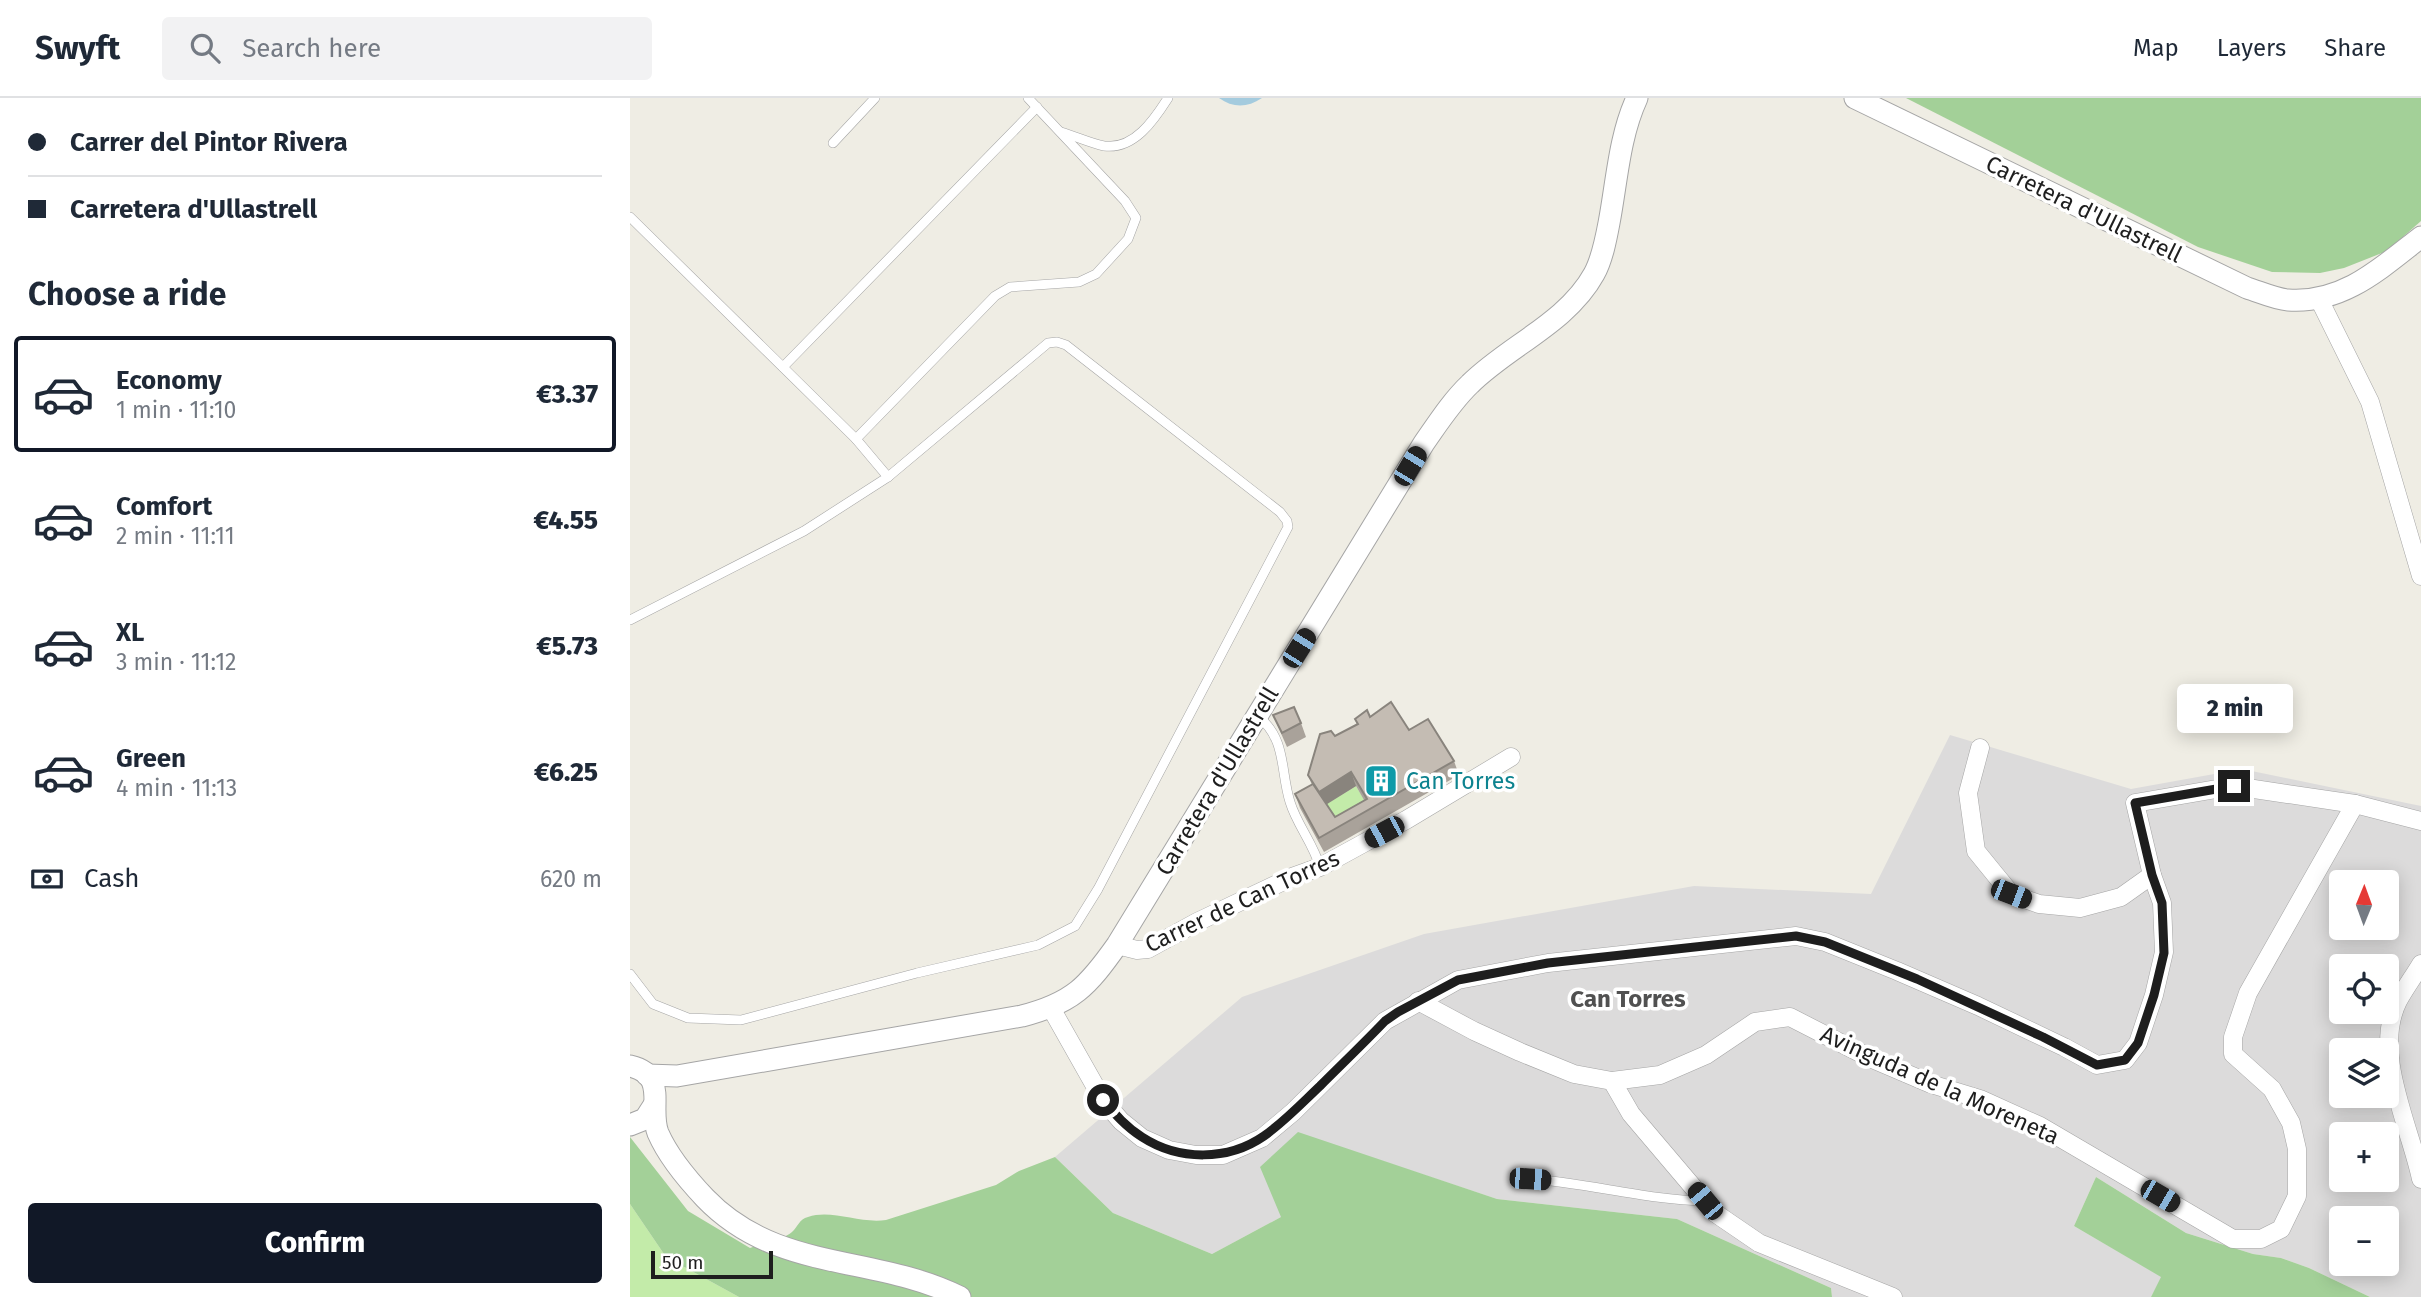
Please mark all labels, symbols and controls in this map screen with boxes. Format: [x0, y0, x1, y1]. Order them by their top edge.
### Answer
search box [162, 17, 652, 80]
text: Swyft [35, 28, 120, 68]
icon: search [186, 29, 224, 67]
text: Search here [242, 33, 381, 64]
text: Map [2133, 34, 2179, 62]
text: Layers [2217, 34, 2286, 62]
text: Share [2324, 34, 2386, 62]
text: Carrer del Pintor Rivera [70, 127, 348, 158]
street label: Carretera d'Ullastrell [1981, 149, 2187, 269]
text: Carretera d'Ullastrell [70, 194, 317, 225]
text: Choose a ride [28, 275, 226, 313]
icon: car [32, 363, 95, 426]
text: Economy [116, 365, 222, 396]
text: €3.37 [536, 379, 598, 410]
text: 1 min · 11:10 [116, 396, 236, 424]
car [1391, 443, 1430, 489]
icon: car [32, 489, 95, 552]
text: Comfort [116, 491, 212, 522]
text: €4.55 [534, 505, 598, 536]
text: 2 min · 11:11 [116, 522, 235, 550]
icon: car [32, 615, 95, 678]
text: XL [116, 617, 144, 648]
car [1279, 625, 1320, 671]
text: €5.73 [536, 631, 598, 662]
text: 3 min · 11:12 [116, 648, 237, 676]
street label: Carretera d'Ullastrell [1150, 681, 1284, 880]
callout: 2 min [2176, 684, 2292, 734]
text: 2 min [2207, 694, 2263, 722]
icon: car [32, 741, 95, 804]
text: Green [116, 743, 186, 774]
text: €6.25 [534, 757, 598, 788]
building icon: Can Torres [1362, 762, 1400, 800]
place label: Can Torres [1406, 767, 1515, 795]
route end [2218, 770, 2250, 802]
text: 4 min · 11:13 [116, 774, 237, 802]
car [1361, 813, 1408, 851]
street label: Carrer de Can Torres [1140, 844, 1344, 958]
icon: cash [28, 860, 66, 898]
text: Cash [84, 863, 140, 894]
text: 620 m [540, 865, 602, 893]
north arrow [2329, 870, 2399, 940]
map controls [2329, 870, 2399, 1276]
car [1988, 877, 2035, 911]
button: locate [2329, 954, 2399, 1024]
district label: Can Torres [1570, 985, 1686, 1013]
street label: Avinguda de la Moreneta [1816, 1020, 2064, 1150]
button: layers [2329, 1038, 2399, 1108]
route start [1087, 1084, 1119, 1116]
button: + [2329, 1122, 2399, 1192]
car [1509, 1167, 1552, 1191]
car [2137, 1176, 2184, 1216]
car [1684, 1178, 1727, 1224]
button: Confirm [28, 1203, 602, 1283]
button: − [2329, 1206, 2399, 1276]
scale bar [651, 1248, 774, 1280]
text: 50 m [662, 1251, 703, 1274]

